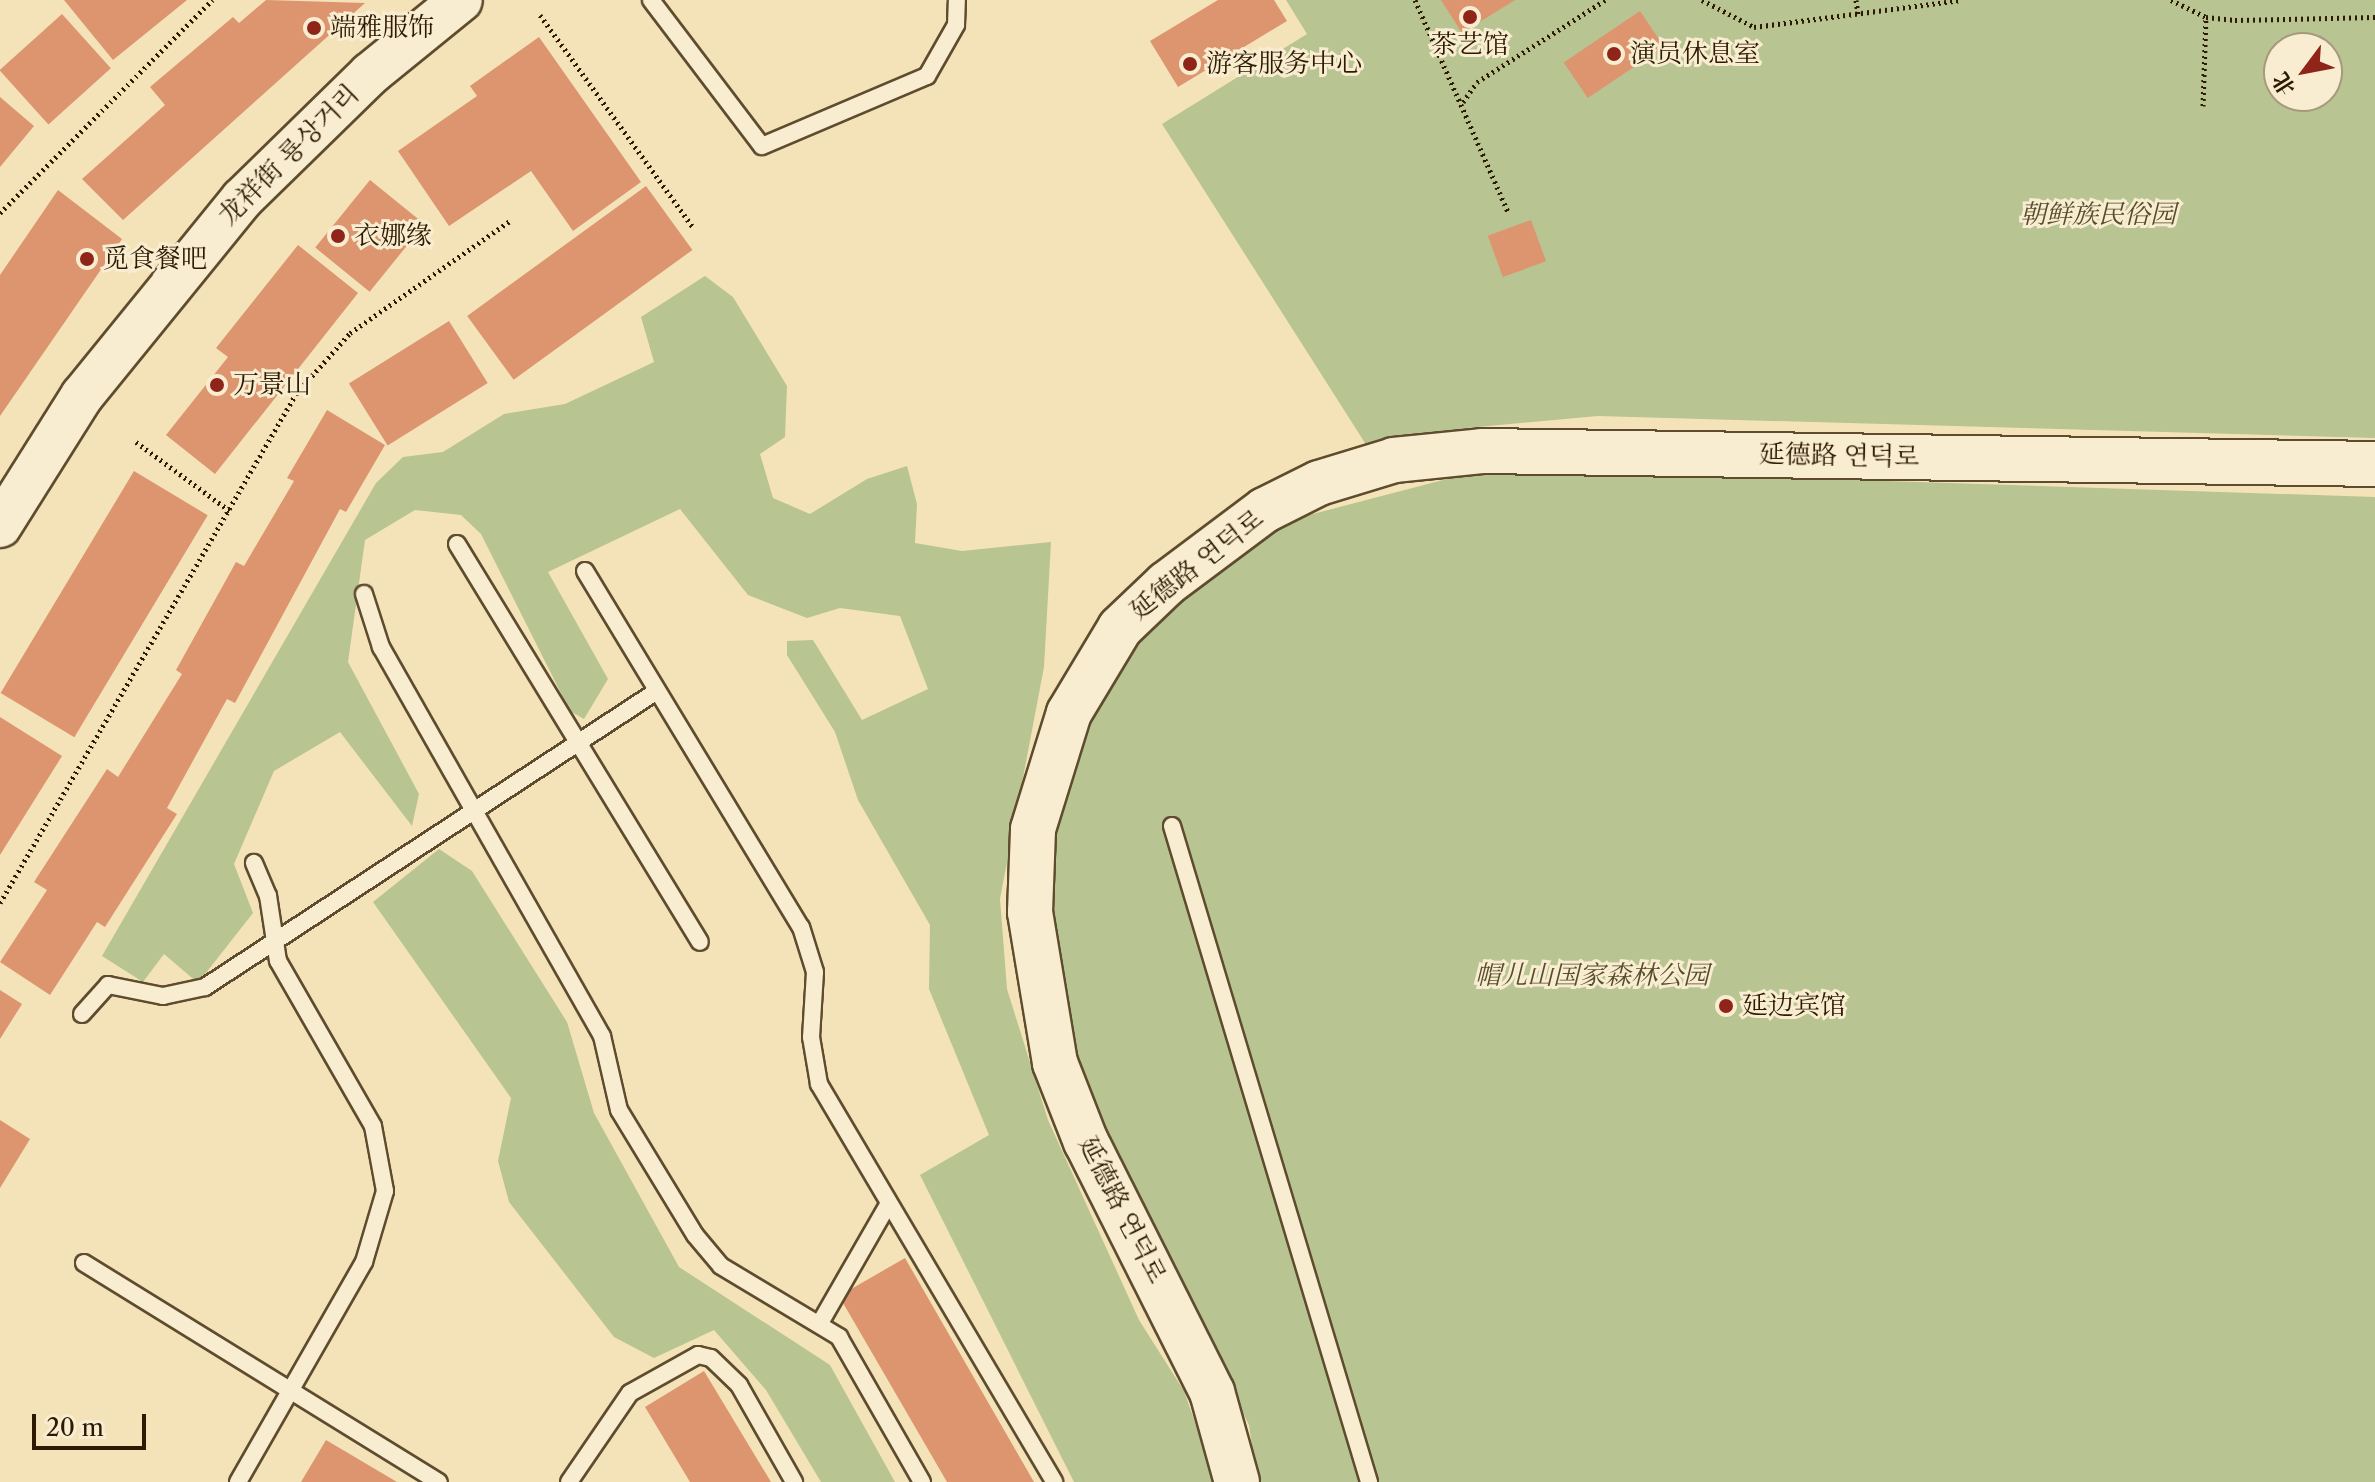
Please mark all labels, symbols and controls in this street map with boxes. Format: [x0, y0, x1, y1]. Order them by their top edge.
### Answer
marker: 茶艺馆 [1461, 8, 1479, 26]
place label: 端雅服饰 [330, 12, 434, 44]
marker: 端雅服饰 [305, 19, 323, 37]
place label: 茶艺馆 [1431, 29, 1509, 61]
north arrow [2263, 32, 2343, 112]
place label: 演员休息室 [1630, 38, 1760, 70]
marker: 演员休息室 [1605, 45, 1623, 63]
place label: 游客服务中心 [1206, 48, 1362, 80]
marker: 游客服务中心 [1181, 55, 1199, 73]
text: 北 [2267, 67, 2301, 100]
street label: 龙祥街 룡상거리 [212, 78, 366, 232]
park label: 朝鲜族民俗园 [2020, 199, 2176, 231]
place label: 衣娜缘 [354, 220, 432, 252]
marker: 衣娜缘 [329, 227, 347, 245]
place label: 觅食餐吧 [103, 243, 207, 275]
marker: 觅食餐吧 [78, 250, 96, 268]
place label: 万景山 [233, 369, 311, 401]
marker: 万景山 [208, 376, 226, 394]
street label: 延德路 연덕로 [1759, 439, 1919, 473]
street label: 延德路 연덕로 [1124, 503, 1270, 627]
park label: 帽儿山国家森林公园 [1475, 960, 1709, 992]
place label: 延边宾馆 [1742, 990, 1846, 1022]
marker: 延边宾馆 [1717, 997, 1735, 1015]
street label: 延德路 연덕로 [1072, 1132, 1172, 1288]
scale bar [36, 1398, 150, 1448]
text: 20 m [46, 1413, 104, 1442]

